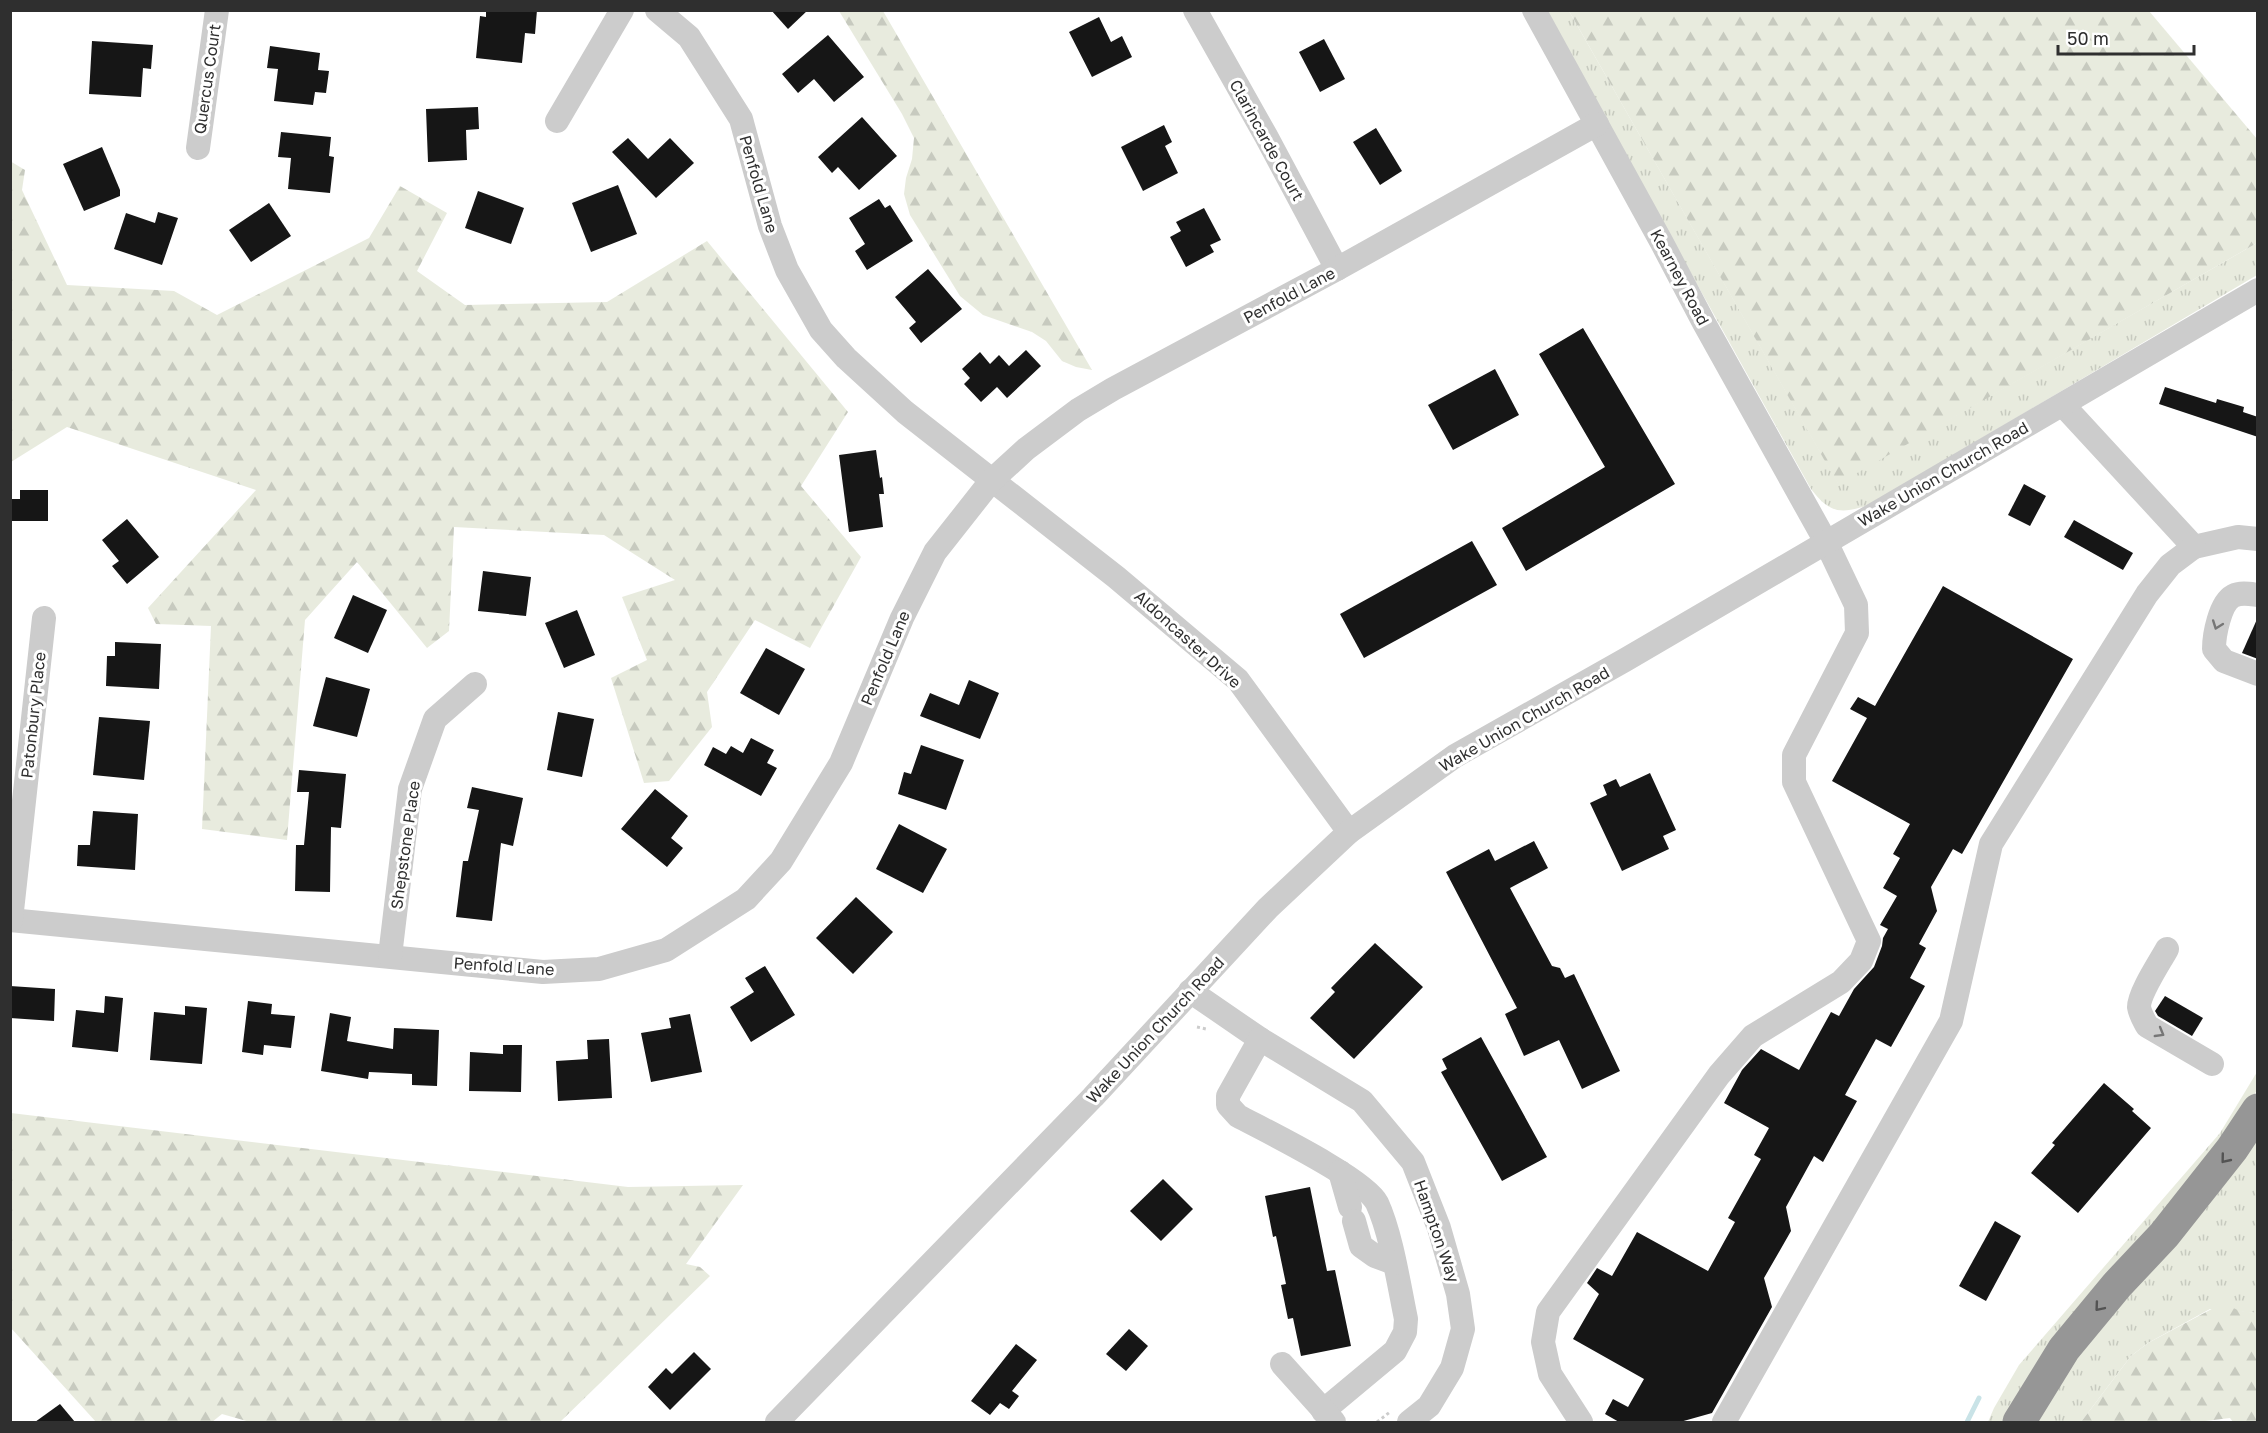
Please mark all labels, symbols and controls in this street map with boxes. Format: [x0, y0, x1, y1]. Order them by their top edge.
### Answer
scale bar [2058, 18, 2194, 56]
street label: Quercus Court [189, 23, 225, 135]
text: 50 m [2067, 27, 2109, 49]
street label: Clarincarde Court [1225, 76, 1309, 204]
street label: Penfold Lane [735, 133, 783, 235]
street label: Kearney Road [1646, 225, 1714, 329]
street label: Penfold Lane [1240, 262, 1338, 328]
street label: Wake Union Church Road [1854, 417, 2032, 531]
street label: Aldoncaster Drive [1131, 586, 1245, 692]
street label: Penfold Lane [856, 608, 914, 708]
one-way arrow [2212, 619, 2225, 630]
street label: Patonbury Place [16, 651, 50, 779]
street label: Wake Union Church Road [1435, 662, 1613, 776]
street label: Shepstone Place [386, 780, 424, 910]
street label: Penfold Lane [453, 953, 555, 979]
street label: Wake Union Church Road [1082, 953, 1228, 1107]
one-way arrow [2154, 1026, 2164, 1038]
one-way arrow [2221, 1152, 2232, 1163]
street label: Hampton Way [1410, 1177, 1464, 1285]
one-way arrow [2095, 1300, 2106, 1311]

